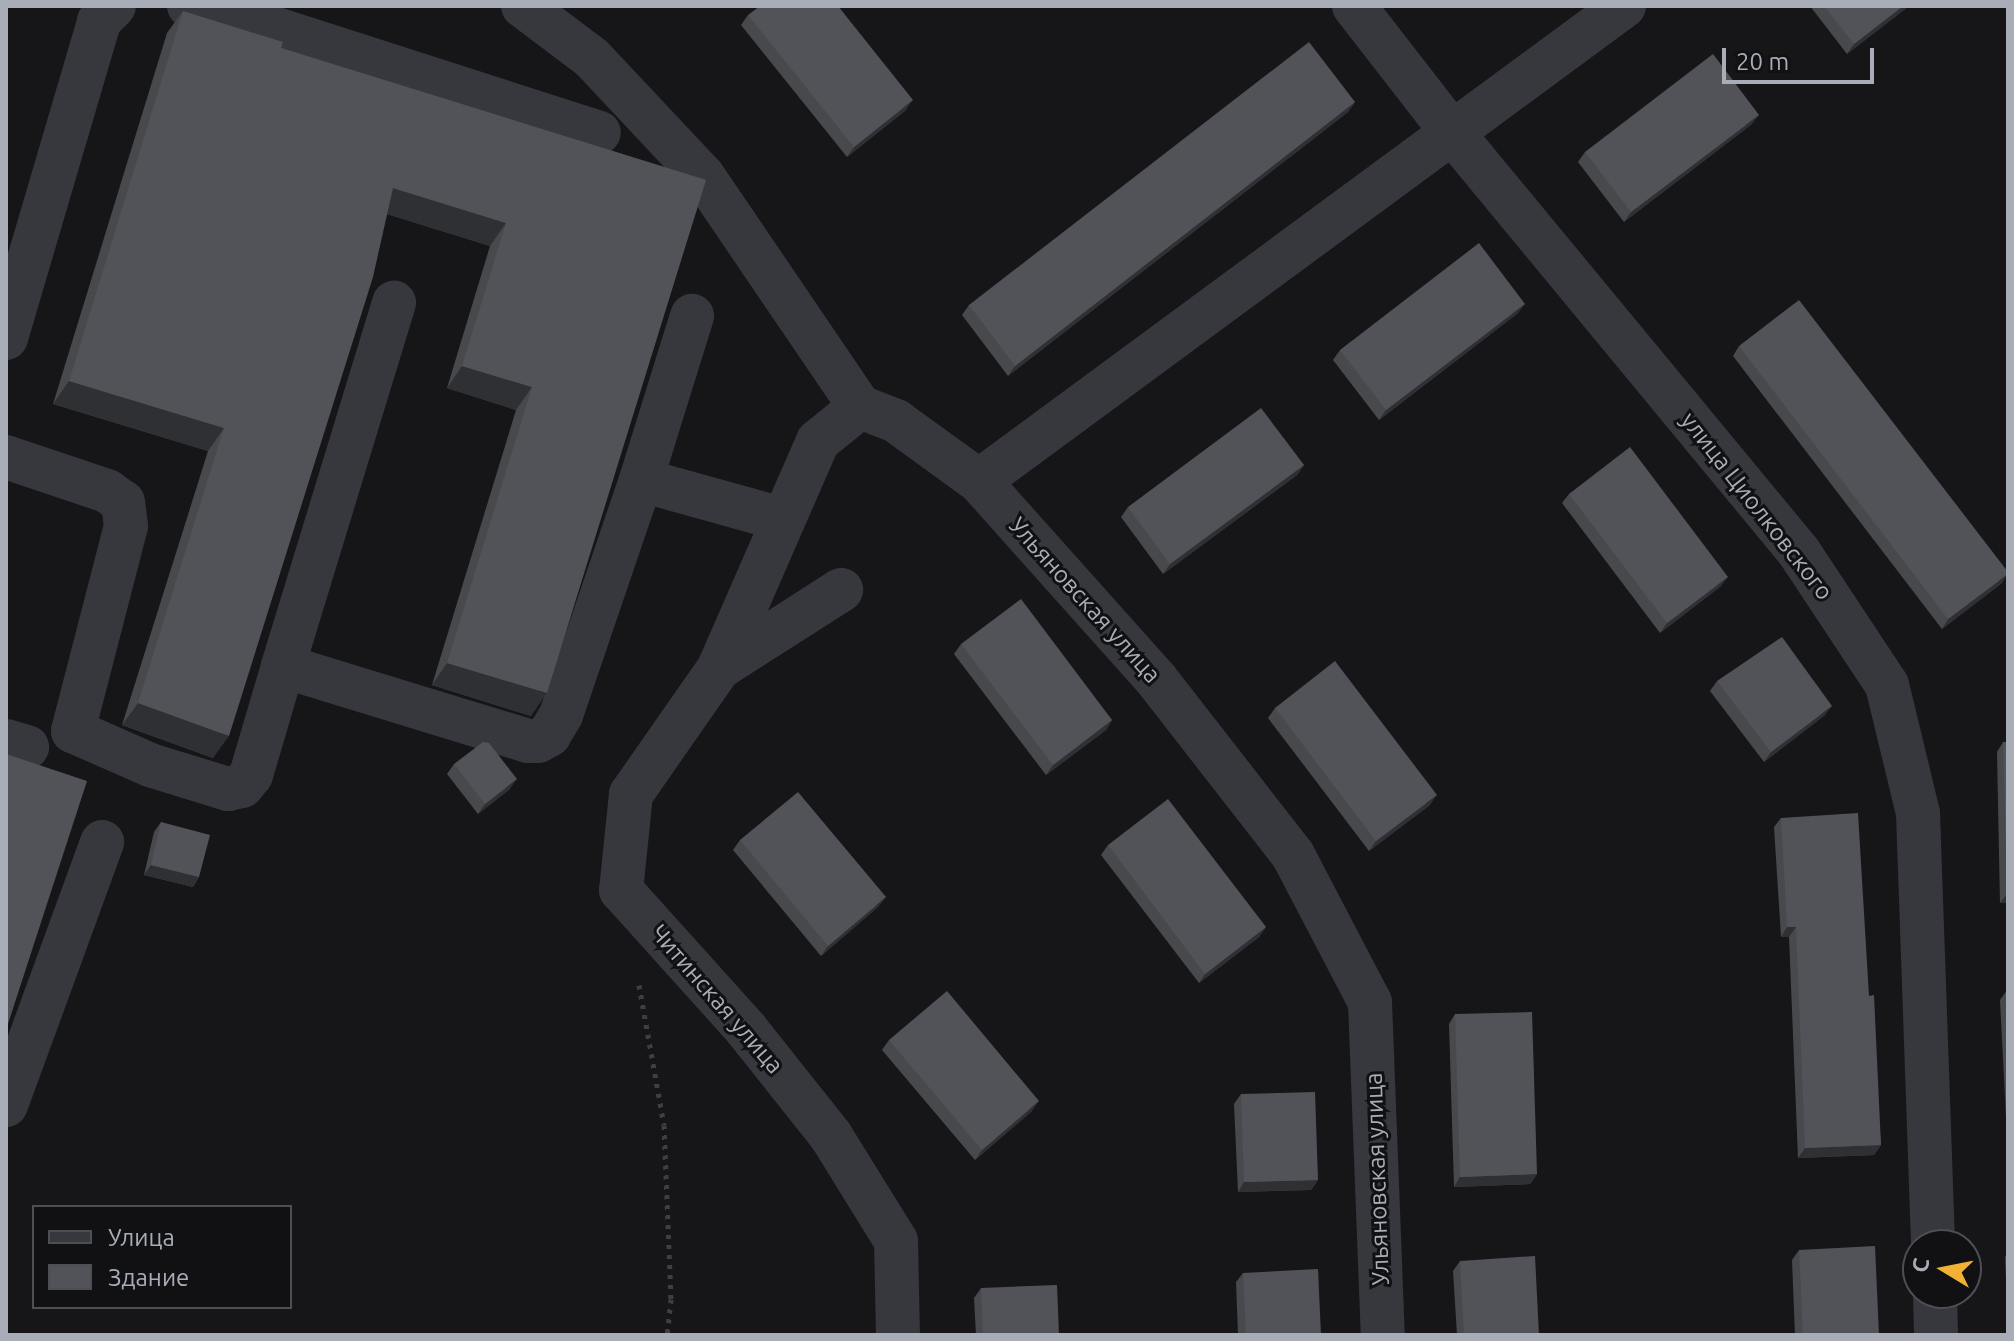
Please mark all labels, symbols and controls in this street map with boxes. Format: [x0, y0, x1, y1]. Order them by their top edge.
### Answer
scale bar [1726, 32, 1878, 82]
text: 20 m [1736, 48, 1789, 75]
street label: улица Циолковского [1675, 406, 1839, 606]
street label: Ульяновская улица [1003, 511, 1167, 689]
street label: Читинская улица [645, 919, 789, 1079]
street label: Ульяновская улица [1359, 1072, 1395, 1286]
legend [32, 1205, 292, 1309]
text: Улица [108, 1224, 175, 1251]
north arrow [1902, 1229, 1982, 1309]
text: С [1906, 1256, 1933, 1274]
text: Здание [108, 1264, 189, 1291]

